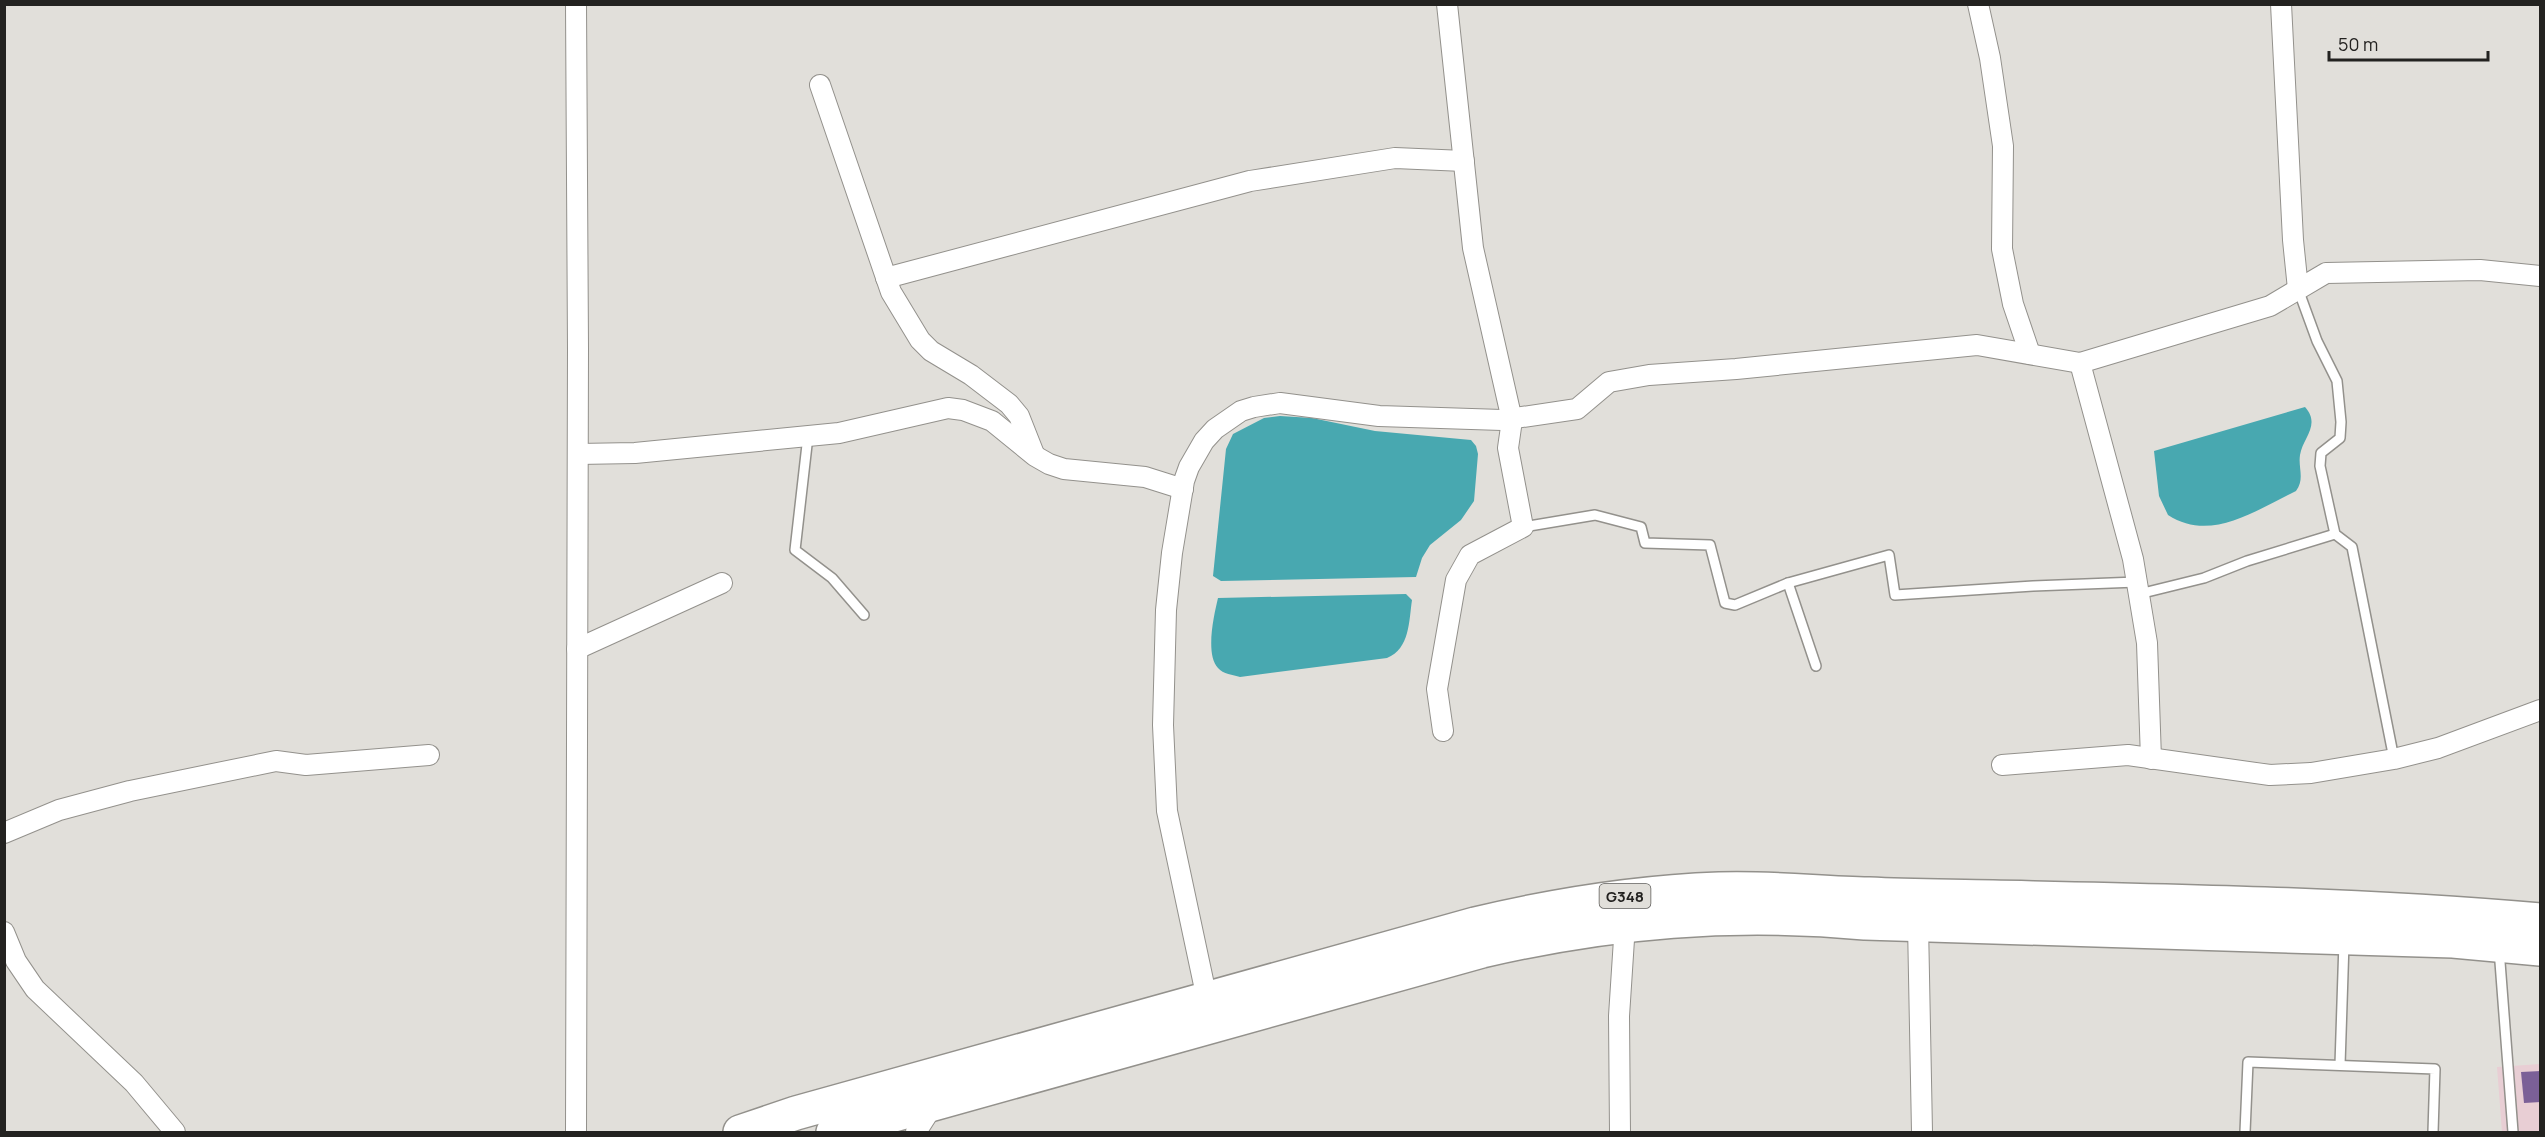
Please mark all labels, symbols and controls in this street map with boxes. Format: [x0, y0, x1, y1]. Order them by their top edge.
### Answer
scale bar [2329, 24, 2488, 62]
text: 50 m [2338, 32, 2378, 56]
road number: G348 [1600, 884, 1650, 908]

